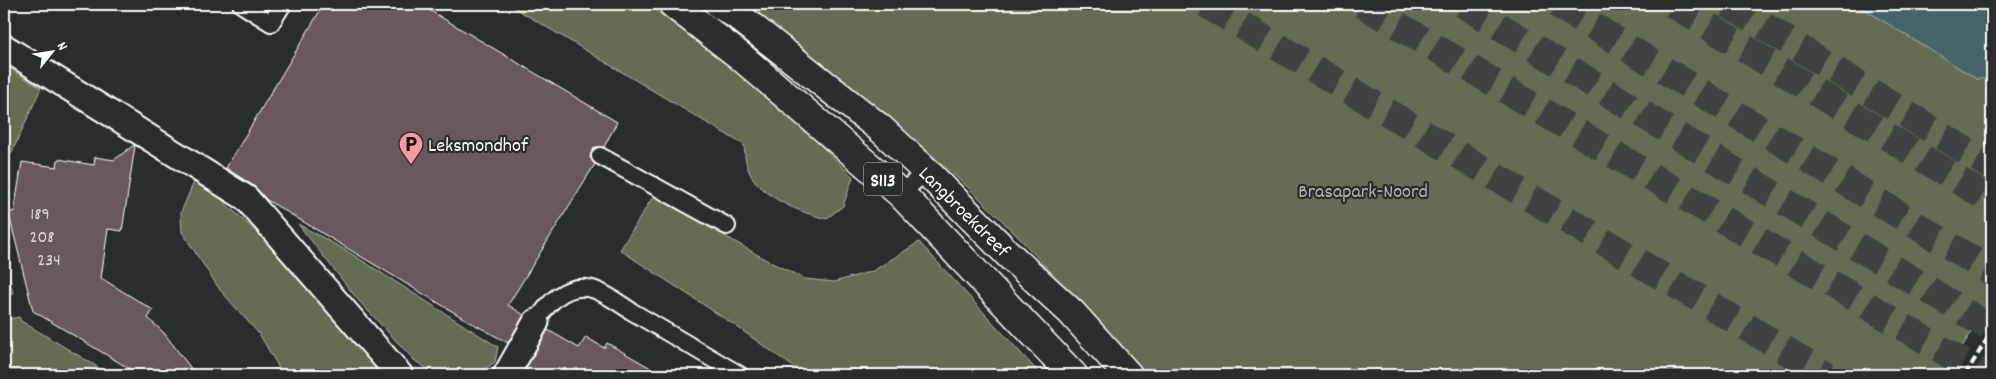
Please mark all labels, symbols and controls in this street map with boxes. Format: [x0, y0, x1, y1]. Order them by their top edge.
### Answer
north arrow [28, 28, 78, 78]
text: N [51, 39, 72, 55]
parking icon: Leksmondhof [398, 131, 424, 165]
place label: Leksmondhof [428, 133, 529, 161]
street label: Langbroekdreef [911, 161, 1016, 266]
road number: S113 [864, 162, 902, 195]
park label: Brasapark-Noord [1298, 179, 1428, 207]
house number: 189 [30, 203, 50, 228]
house number: 208 [30, 226, 54, 251]
house number: 234 [37, 249, 61, 274]

